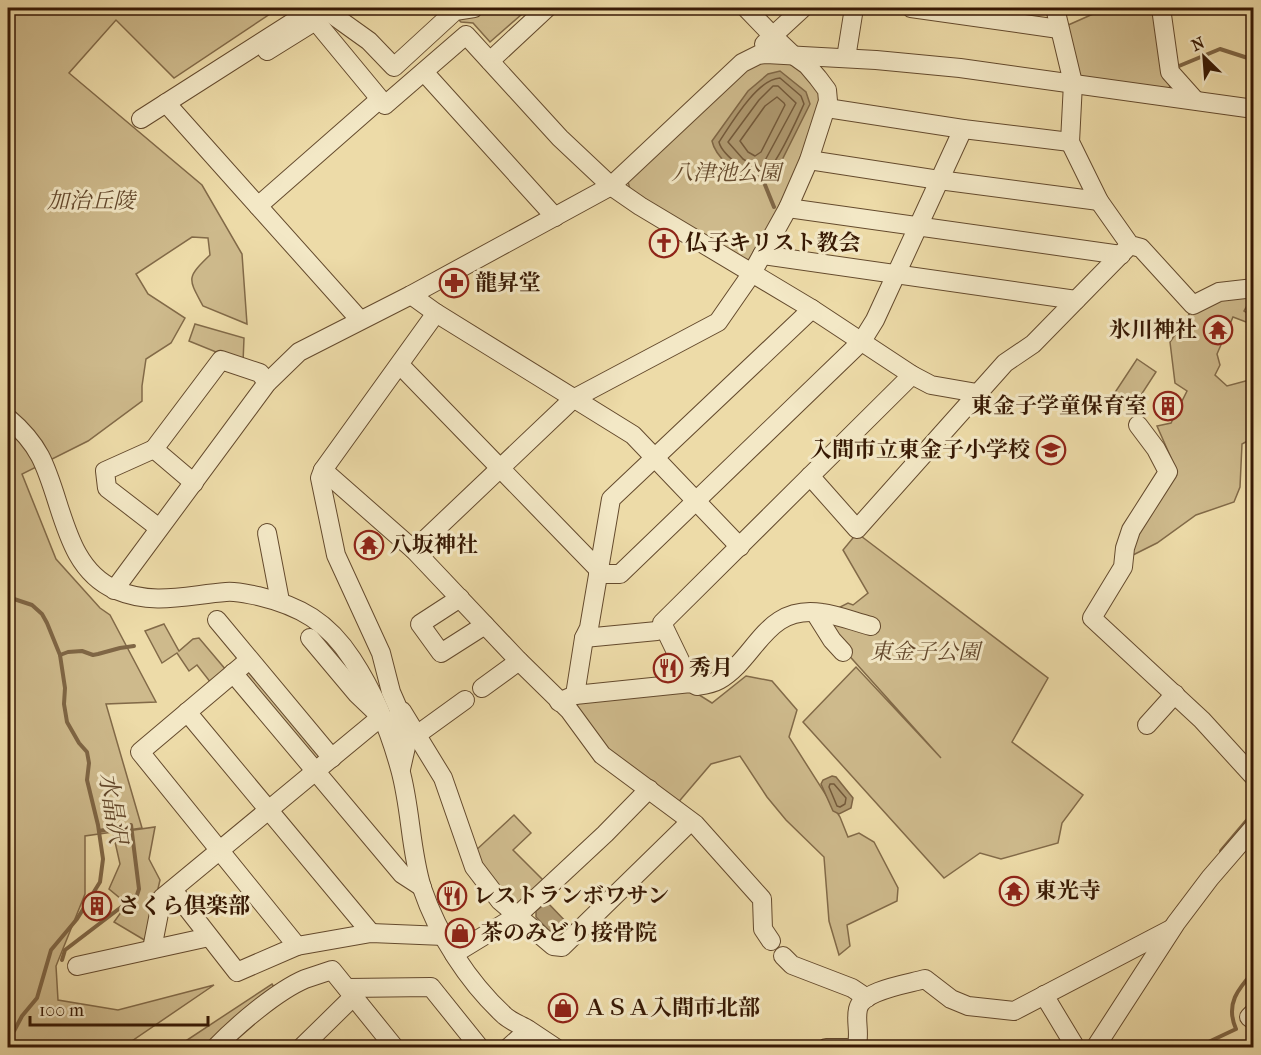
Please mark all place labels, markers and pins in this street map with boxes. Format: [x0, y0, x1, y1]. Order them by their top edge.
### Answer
church icon: 仏子キリスト教会 [648, 227, 680, 259]
place label: 仏子キリスト教会 [685, 230, 861, 256]
pharmacy icon: 龍昇堂 [438, 267, 470, 299]
place label: 龍昇堂 [475, 270, 541, 296]
temple icon: 氷川神社 [1202, 314, 1234, 346]
place label: 氷川神社 [1109, 317, 1197, 343]
building icon: 東金子学童保育室 [1152, 390, 1184, 422]
place label: 東金子学童保育室 [971, 393, 1147, 419]
school or university icon: 入間市立東金子小学校 [1035, 434, 1067, 466]
place label: 入間市立東金子小学校 [810, 437, 1030, 463]
temple icon: 八坂神社 [353, 529, 385, 561]
place label: 八坂神社 [390, 532, 478, 558]
restaurant icon: 秀月 [652, 652, 684, 684]
place label: 秀月 [689, 655, 733, 681]
temple icon: 東光寺 [998, 875, 1030, 907]
place label: 東光寺 [1035, 878, 1101, 904]
restaurant icon: レストランボワサン [436, 880, 468, 912]
place label: レストランボワサン [473, 883, 669, 909]
building icon: さくら倶楽部 [81, 890, 113, 922]
place label: さくら倶楽部 [118, 893, 250, 919]
shop icon: 茶のみどり接骨院 [444, 917, 476, 949]
place label: 茶のみどり接骨院 [481, 920, 657, 946]
shop icon: ＡＳＡ入間市北部 [547, 992, 579, 1024]
place label: ＡＳＡ入間市北部 [584, 995, 760, 1021]

